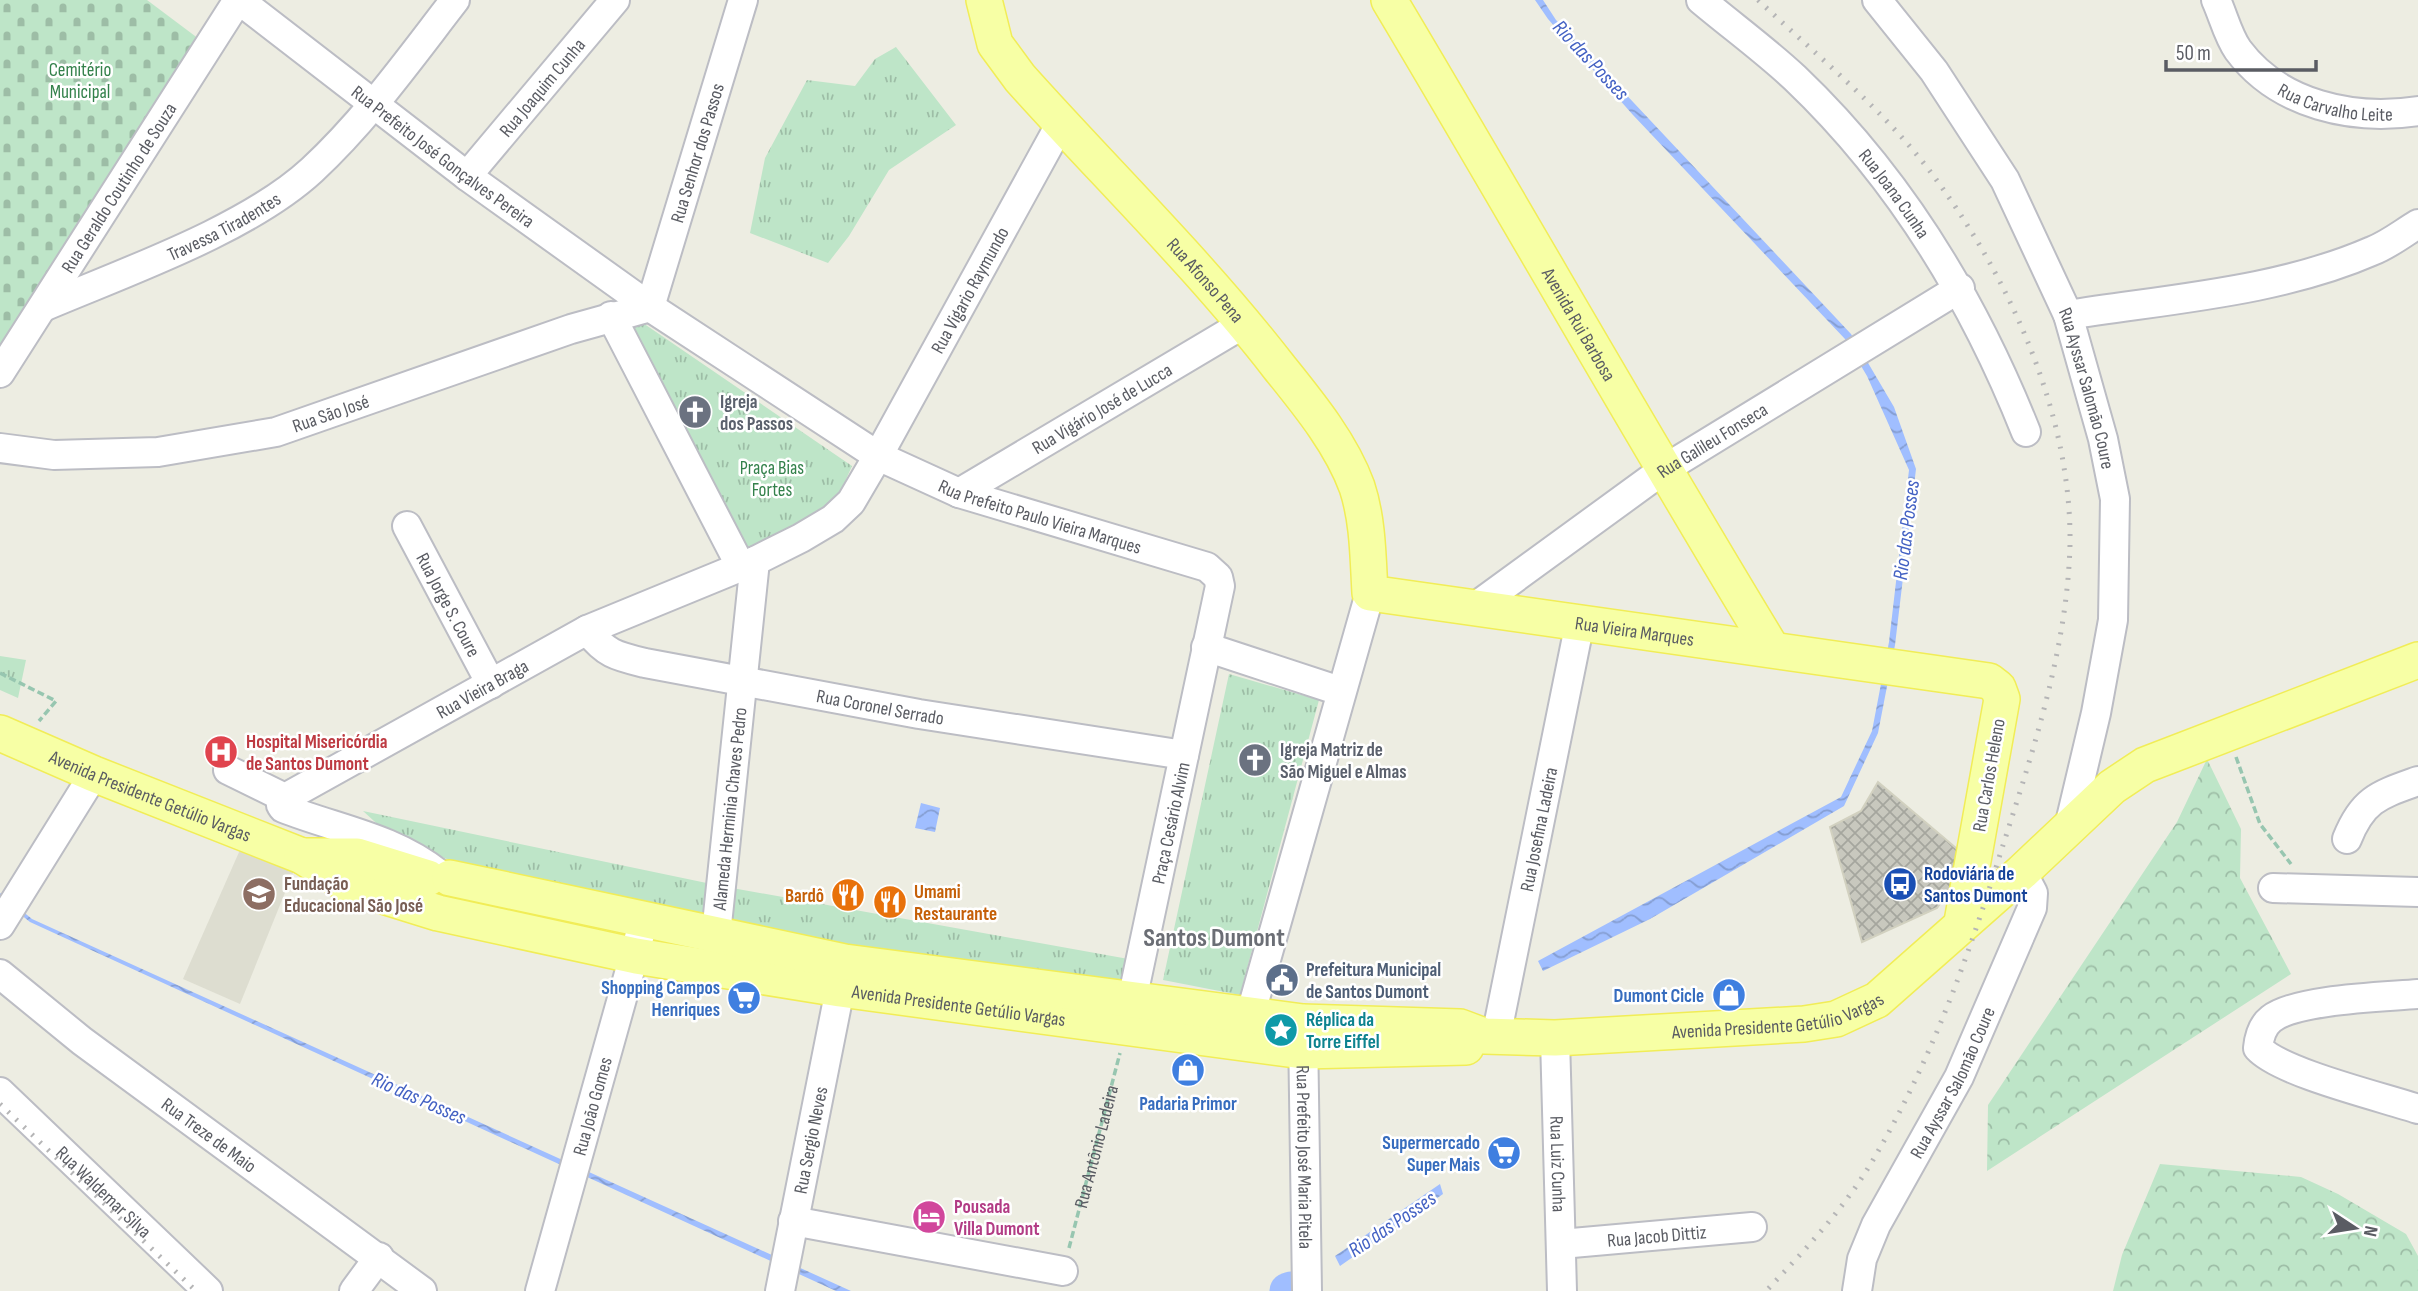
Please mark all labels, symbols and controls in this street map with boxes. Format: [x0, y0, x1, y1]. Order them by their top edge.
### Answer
water label: Rio das Posses [1547, 15, 1634, 106]
scale bar [2166, 28, 2316, 72]
street label: Rua Joaquim Cunha [495, 34, 591, 142]
text: 50 m [2176, 41, 2211, 66]
park label: Cemitério Municipal [49, 59, 111, 104]
street label: Rua Carvalho Leite [2273, 79, 2393, 127]
street label: Rua Prefeito José Gonçalves Pereira [346, 81, 538, 233]
street label: Rua Senhor dos Passos [666, 81, 730, 226]
street label: Rua Geraldo Coutinho de Souza [57, 99, 182, 278]
street label: Rua Joana Cunha [1853, 145, 1934, 243]
street label: Travessa Tiradentes [164, 188, 286, 267]
street label: Rua Vigario Raymundo [927, 223, 1015, 358]
street label: Rua Afonso Pena [1161, 234, 1248, 328]
street label: Avenida Rui Barbosa [1536, 263, 1620, 386]
street label: Rua Ayssar Salomão Coure [2053, 304, 2119, 471]
street label: Rua Vigário José de Lucca [1028, 359, 1177, 460]
street label: Rua São José [290, 390, 373, 438]
place label: Igreja dos Passos [720, 391, 793, 436]
church icon: Igreja dos Passos [676, 393, 714, 431]
street label: Rua Galileu Fonseca [1653, 399, 1772, 484]
park label: Praça Bias Fortes [740, 457, 804, 502]
street label: Rua Prefeito Paulo Vieira Marques [934, 475, 1144, 560]
water label: Rio das Posses [1888, 478, 1925, 581]
street label: Rua Jorge S. Coure [410, 549, 484, 661]
street label: Rua Vieira Marques [1573, 612, 1696, 652]
street label: Rua Vieira Braga [433, 655, 533, 724]
street label: Rua Coronel Serrado [814, 685, 945, 731]
street label: Alameda Herminia Chaves Pedro [708, 706, 753, 912]
street label: Rua Carlos Heleno [1968, 717, 2011, 834]
place label: Hospital Misericórdia de Santos Dumont [246, 731, 387, 776]
hospital icon: Hospital Misericórdia de Santos Dumont [202, 733, 240, 771]
place label: Igreja Matriz de São Miguel e Almas [1280, 739, 1407, 784]
church icon: Igreja Matriz de São Miguel e Almas [1236, 741, 1274, 779]
street label: Avenida Presidente Getúlio Vargas [45, 746, 254, 848]
street label: Praça Cesário Alvim [1147, 760, 1196, 886]
street label: Rua Josefina Ladeira [1516, 765, 1563, 894]
place label: Rodoviária de Santos Dumont [1924, 863, 2027, 908]
bus stop icon: Rodoviária de Santos Dumont [1881, 865, 1919, 903]
place label: Fundação Educacional São José [284, 873, 423, 918]
school or university icon: Fundação Educacional São José [240, 875, 278, 913]
restaurant icon: Bardô [829, 876, 867, 914]
place label: Umami Restaurante [914, 881, 997, 926]
restaurant icon: Umami Restaurante [871, 883, 909, 921]
place label: Bardô [785, 885, 824, 908]
district label: Santos Dumont [1143, 923, 1285, 954]
place label: Prefeitura Municipal de Santos Dumont [1306, 959, 1441, 1004]
public building icon: Prefeitura Municipal de Santos Dumont [1263, 961, 1301, 999]
shop icon: Dumont Cicle [1710, 976, 1748, 1014]
place label: Shopping Campos Henriques [601, 977, 720, 1022]
supermarket icon: Shopping Campos Henriques [725, 979, 763, 1017]
street label: Avenida Presidente Getúlio Vargas [850, 981, 1067, 1032]
place label: Dumont Cicle [1614, 985, 1704, 1008]
street label: Avenida Presidente Getúlio Vargas [1670, 989, 1890, 1044]
street label: Rua Ayssar Salomão Coure [1906, 1004, 2001, 1163]
place label: Réplica da Torre Eiffel [1306, 1009, 1380, 1054]
place icon: Réplica da Torre Eiffel [1262, 1011, 1300, 1049]
shop icon: Padaria Primor [1169, 1051, 1207, 1089]
street label: Rua João Gomes [569, 1055, 618, 1158]
street label: Rua Prefeito José Maria Pitela [1291, 1065, 1316, 1249]
water label: Rio das Posses [368, 1067, 470, 1131]
street label: Rua Antônio Ladeira [1070, 1083, 1124, 1211]
street label: Rua Sergio Neves [790, 1084, 833, 1196]
street label: Rua Treze de Maio [157, 1093, 260, 1178]
place label: Padaria Primor [1139, 1093, 1237, 1116]
street label: Rua Luiz Cunha [1544, 1116, 1570, 1212]
place label: Supermercado Super Mais [1382, 1132, 1480, 1177]
supermarket icon: Supermercado Super Mais [1485, 1134, 1523, 1172]
street label: Rua Waldemar Silva [51, 1142, 155, 1243]
water label: Rio das Posses [1344, 1186, 1441, 1263]
north arrow [2320, 1193, 2390, 1263]
place label: Pousada Villa Dumont [954, 1196, 1039, 1241]
hotel icon: Pousada Villa Dumont [910, 1198, 948, 1236]
street label: Rua Jacob Dittiz [1606, 1221, 1708, 1253]
text: N [2358, 1224, 2382, 1239]

